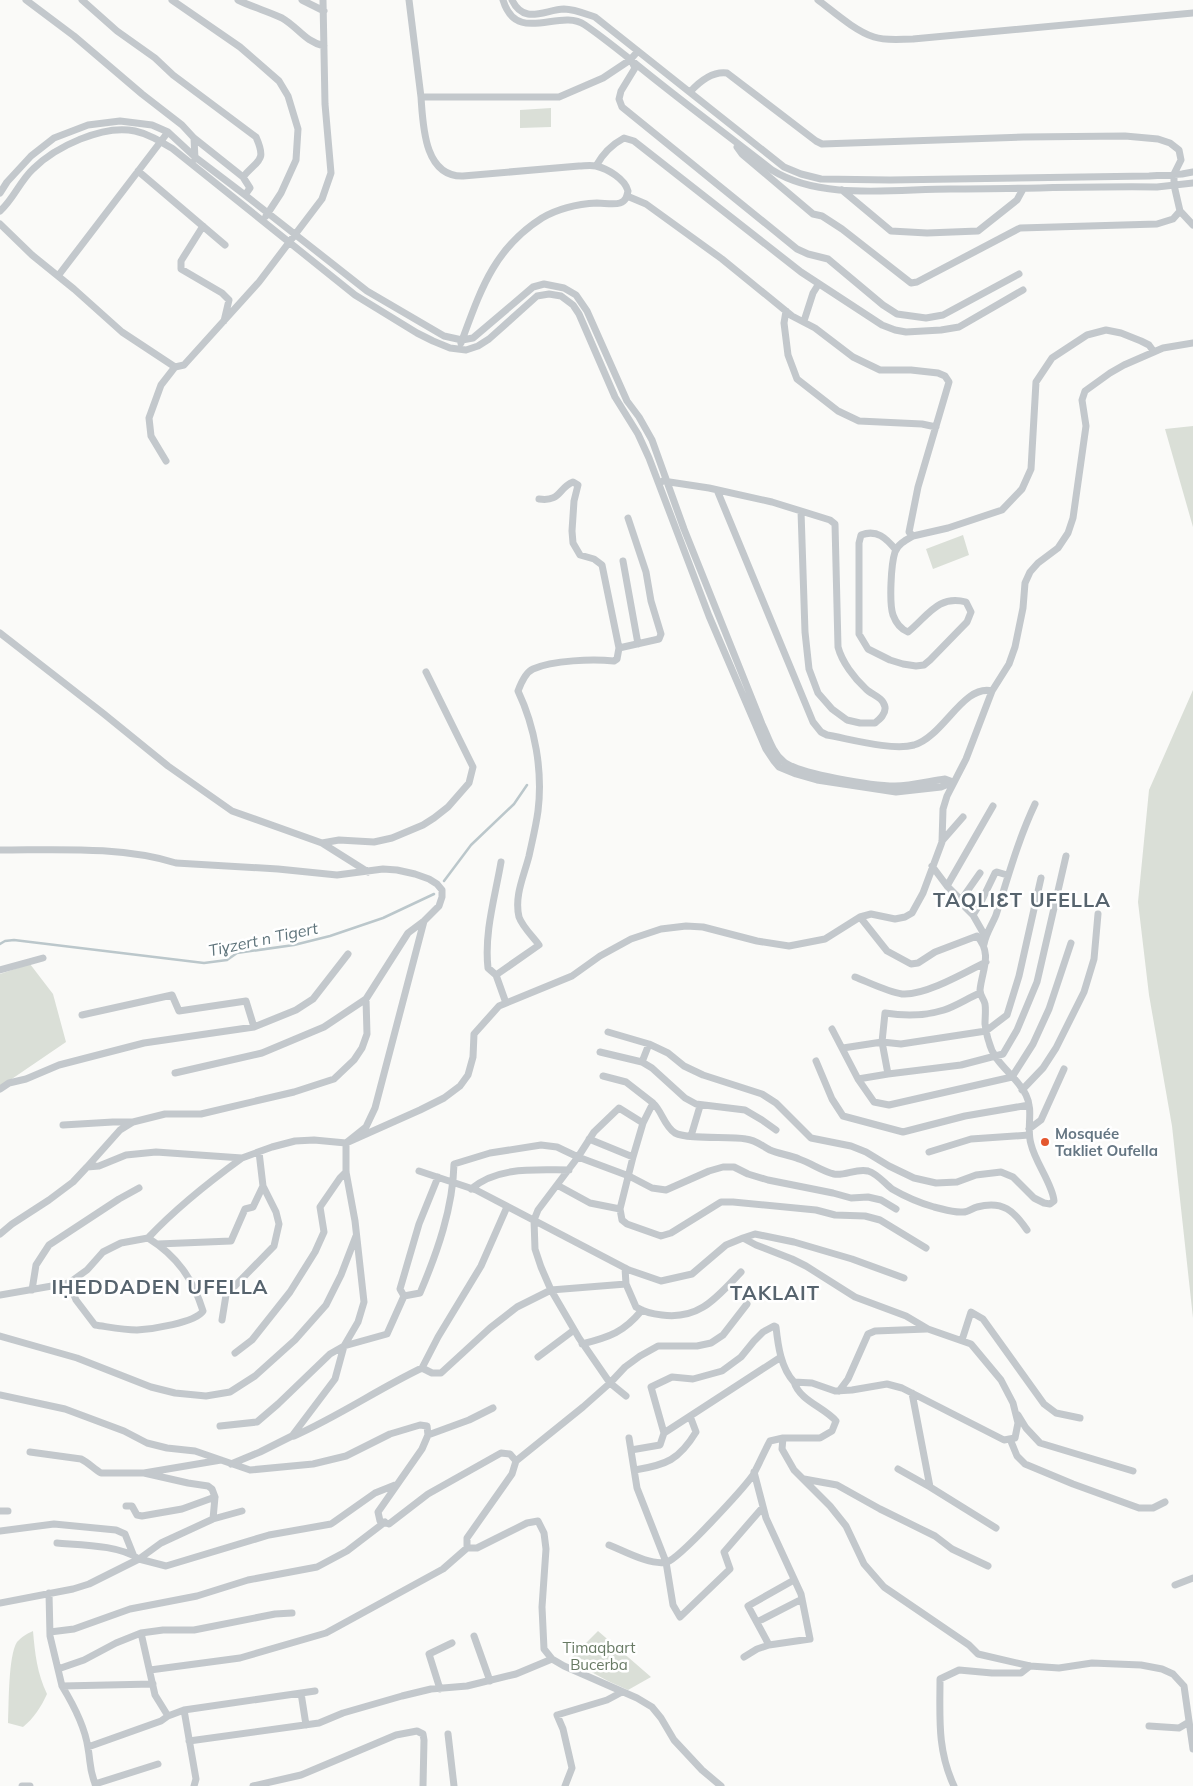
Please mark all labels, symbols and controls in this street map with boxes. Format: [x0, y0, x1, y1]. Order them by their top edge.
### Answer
district label: TAQLIƐT UFELLA [933, 887, 1111, 912]
water label: Tiɣzert n Tigert [206, 918, 320, 960]
place label: Mosquée Takliet Oufella [1055, 1124, 1158, 1160]
marker: Mosquée Takliet Oufella [1039, 1136, 1051, 1148]
district label: IḤEDDADEN UFELLA [51, 1274, 269, 1299]
district label: TAKLAIT [730, 1280, 820, 1305]
park label: Timaqbart Bucerba [563, 1638, 635, 1674]

